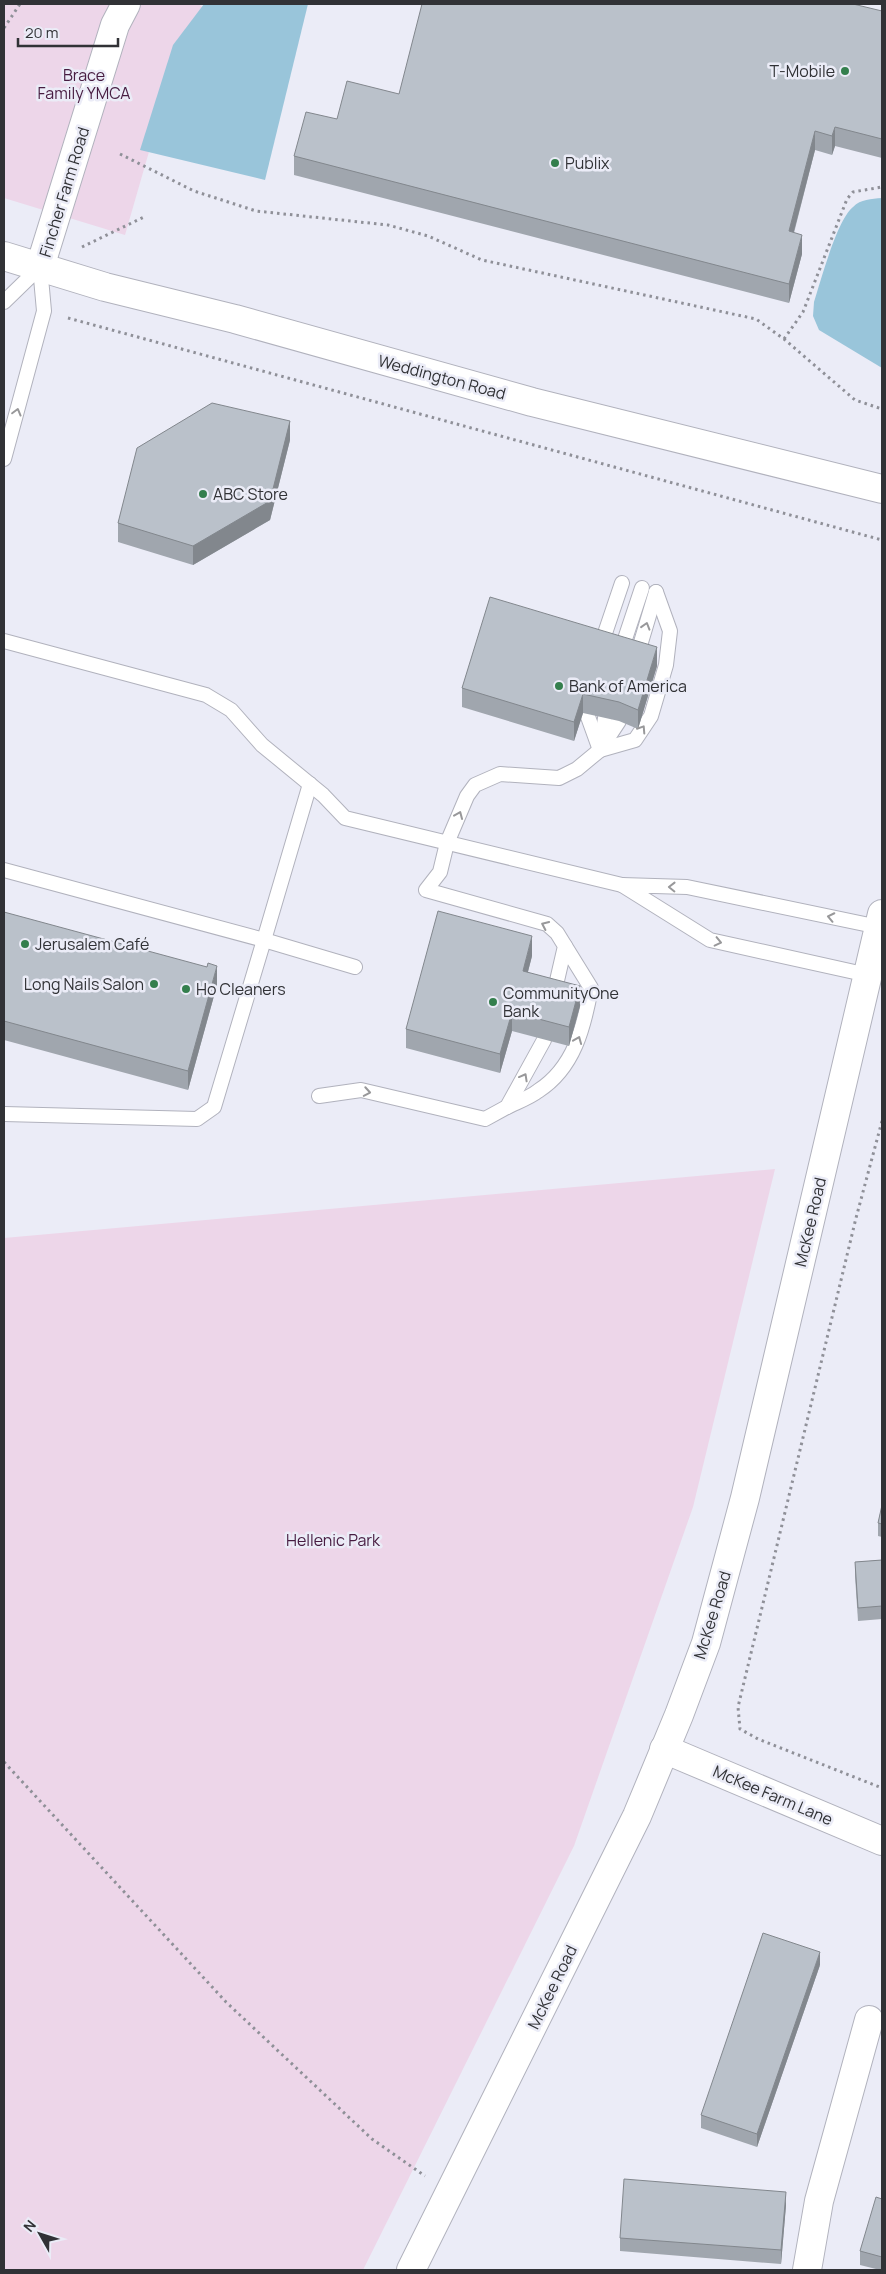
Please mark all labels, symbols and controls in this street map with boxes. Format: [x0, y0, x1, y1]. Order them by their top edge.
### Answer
scale bar [18, 15, 118, 47]
text: 20 m [25, 22, 58, 43]
place label: T-Mobile [770, 60, 835, 82]
park label: Brace Family YMCA [38, 64, 130, 104]
marker: T-Mobile [839, 65, 851, 77]
street label: Fincher Farm Road [34, 124, 94, 260]
place label: Publix [565, 152, 610, 174]
marker: Publix [549, 157, 561, 169]
street label: Weddington Road [376, 349, 508, 405]
one-way arrow [11, 408, 21, 416]
place label: ABC Store [213, 483, 288, 505]
marker: ABC Store [197, 488, 209, 500]
one-way arrow [641, 622, 651, 631]
place label: Bank of America [569, 675, 687, 697]
marker: Bank of America [553, 680, 565, 692]
one-way arrow [636, 726, 645, 735]
one-way arrow [453, 811, 464, 820]
one-way arrow [668, 881, 676, 892]
one-way arrow [827, 912, 836, 922]
one-way arrow [541, 921, 550, 931]
place label: Jerusalem Café [35, 933, 149, 955]
one-way arrow [714, 936, 723, 947]
marker: Jerusalem Café [19, 938, 31, 950]
place label: Long Nails Salon [24, 973, 144, 995]
marker: Long Nails Salon [148, 978, 160, 990]
place label: Ho Cleaners [196, 978, 286, 1000]
place label: CommunityOne Bank [503, 982, 619, 1022]
marker: Ho Cleaners [180, 983, 192, 995]
marker: CommunityOne Bank [487, 996, 499, 1008]
one-way arrow [572, 1036, 583, 1045]
one-way arrow [517, 1073, 527, 1082]
one-way arrow [363, 1086, 372, 1096]
street label: McKee Road [789, 1175, 831, 1269]
park label: Hellenic Park [286, 1529, 381, 1551]
street label: McKee Road [688, 1568, 736, 1662]
street label: McKee Farm Lane [710, 1760, 836, 1830]
street label: McKee Road [522, 1941, 582, 2033]
north arrow [15, 2209, 65, 2259]
text: N [19, 2216, 40, 2235]

